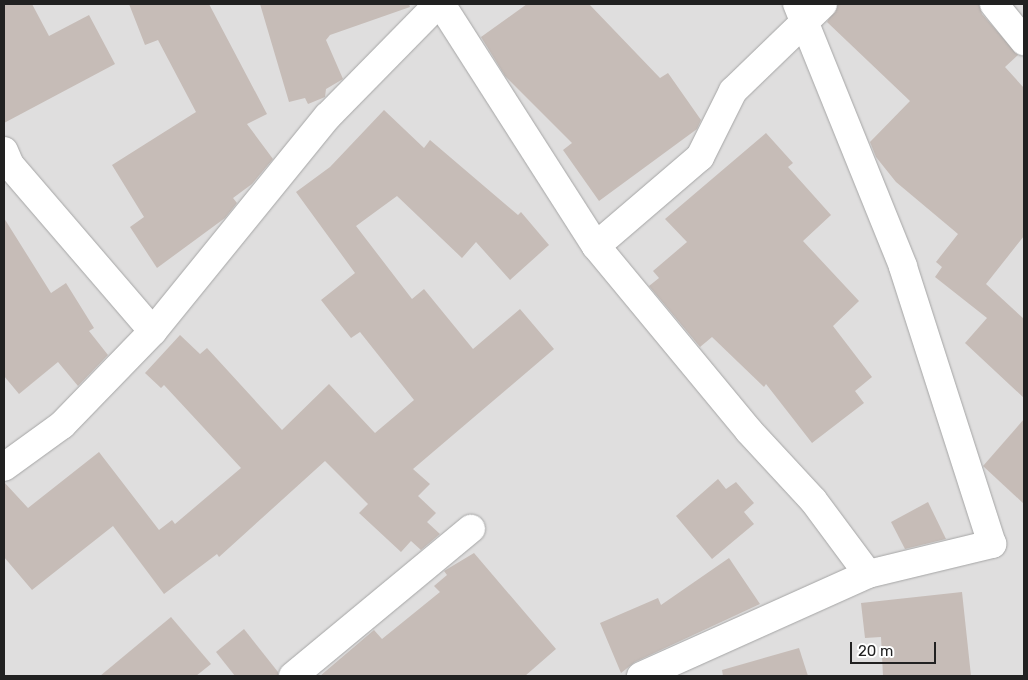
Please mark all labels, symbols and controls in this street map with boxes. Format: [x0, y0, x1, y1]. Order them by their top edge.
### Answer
scale bar [853, 632, 939, 664]
text: 20 m [858, 642, 893, 660]

